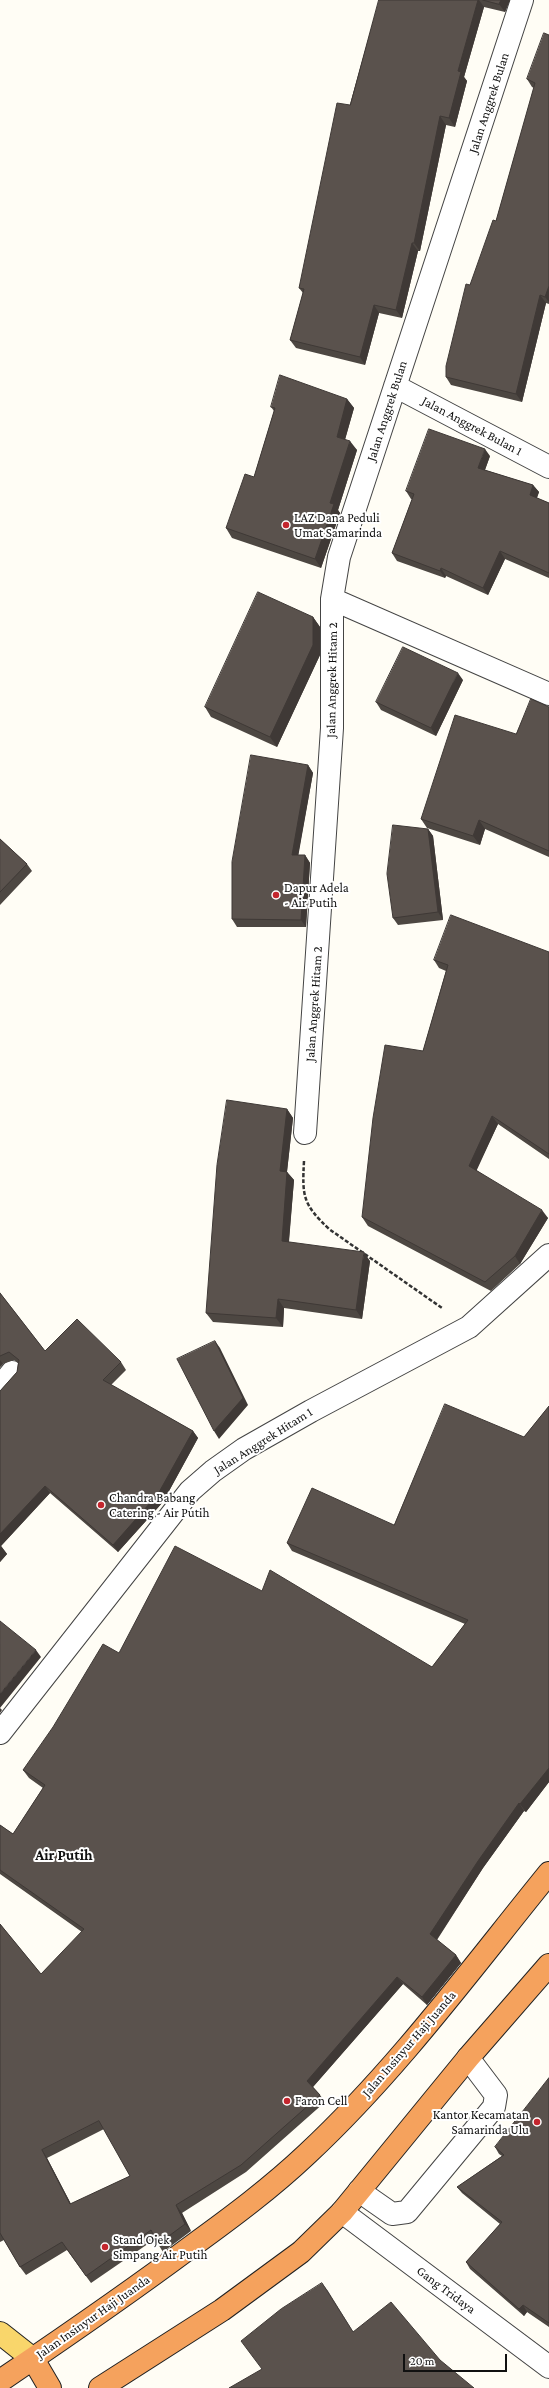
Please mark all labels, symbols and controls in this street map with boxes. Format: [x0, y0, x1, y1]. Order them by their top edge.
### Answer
street label: Jalan Anggrek Bulan [465, 51, 513, 155]
street label: Jalan Anggrek Bulan [363, 359, 411, 463]
street label: Jalan Anggrek Bulan 1 [419, 393, 525, 459]
place label: LAZ Dana Peduli Umat Samarinda [294, 510, 382, 541]
marker: LAZ Dana Peduli Umat Samarinda [281, 520, 291, 530]
street label: Jalan Anggrek Hitam 2 [323, 622, 341, 738]
place label: Dapur Adela - Air Putih [284, 880, 349, 911]
marker: Dapur Adela - Air Putih [271, 890, 281, 900]
street label: Jalan Anggrek Hitam 2 [302, 946, 326, 1062]
street label: Jalan Anggrek Hitam 1 [211, 1404, 315, 1478]
place label: Chandra Babang Catering - Air Putih [109, 1490, 209, 1521]
marker: Chandra Babang Catering - Air Putih [96, 1500, 106, 1510]
district label: Air Putih [35, 1846, 93, 1864]
street label: Jalan Insinyur Haji Juanda [359, 1988, 459, 2100]
place label: Faron Cell [295, 2093, 347, 2109]
marker: Faron Cell [282, 2096, 292, 2106]
place label: Kantor Kecamatan Samarinda Ulu [433, 2107, 529, 2138]
marker: Kantor Kecamatan Samarinda Ulu [532, 2117, 542, 2127]
place label: Stand Ojek Simpang Air Putih [113, 2232, 207, 2263]
marker: Stand Ojek Simpang Air Putih [100, 2242, 110, 2252]
street label: Gang Tridaya [413, 2263, 479, 2317]
street label: Jalan Insinyur Haji Juanda [33, 2272, 153, 2362]
scale bar [405, 2346, 509, 2372]
text: 20 m [410, 2354, 434, 2368]

